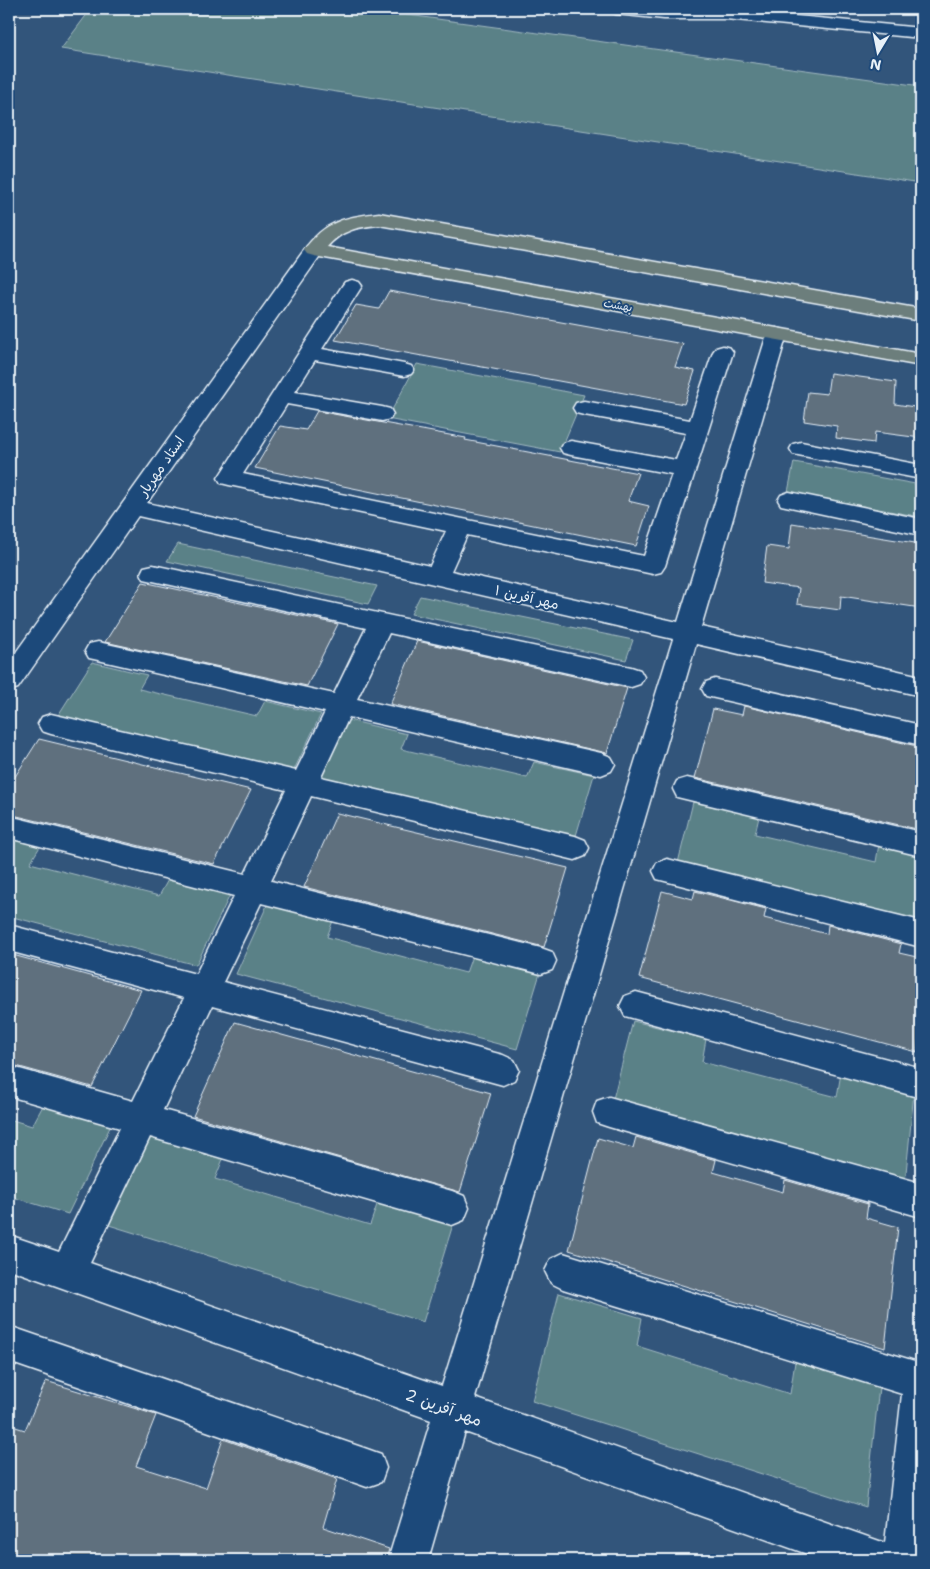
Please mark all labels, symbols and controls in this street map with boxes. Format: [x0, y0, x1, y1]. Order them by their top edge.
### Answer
north arrow [852, 28, 902, 78]
text: N [869, 55, 883, 75]
street label: بهشت [602, 296, 634, 315]
street label: استاد مهریار [133, 432, 188, 500]
street label: مهر آفرین ۱ [493, 581, 561, 613]
street label: مهر آفرین 2 [403, 1384, 485, 1431]

